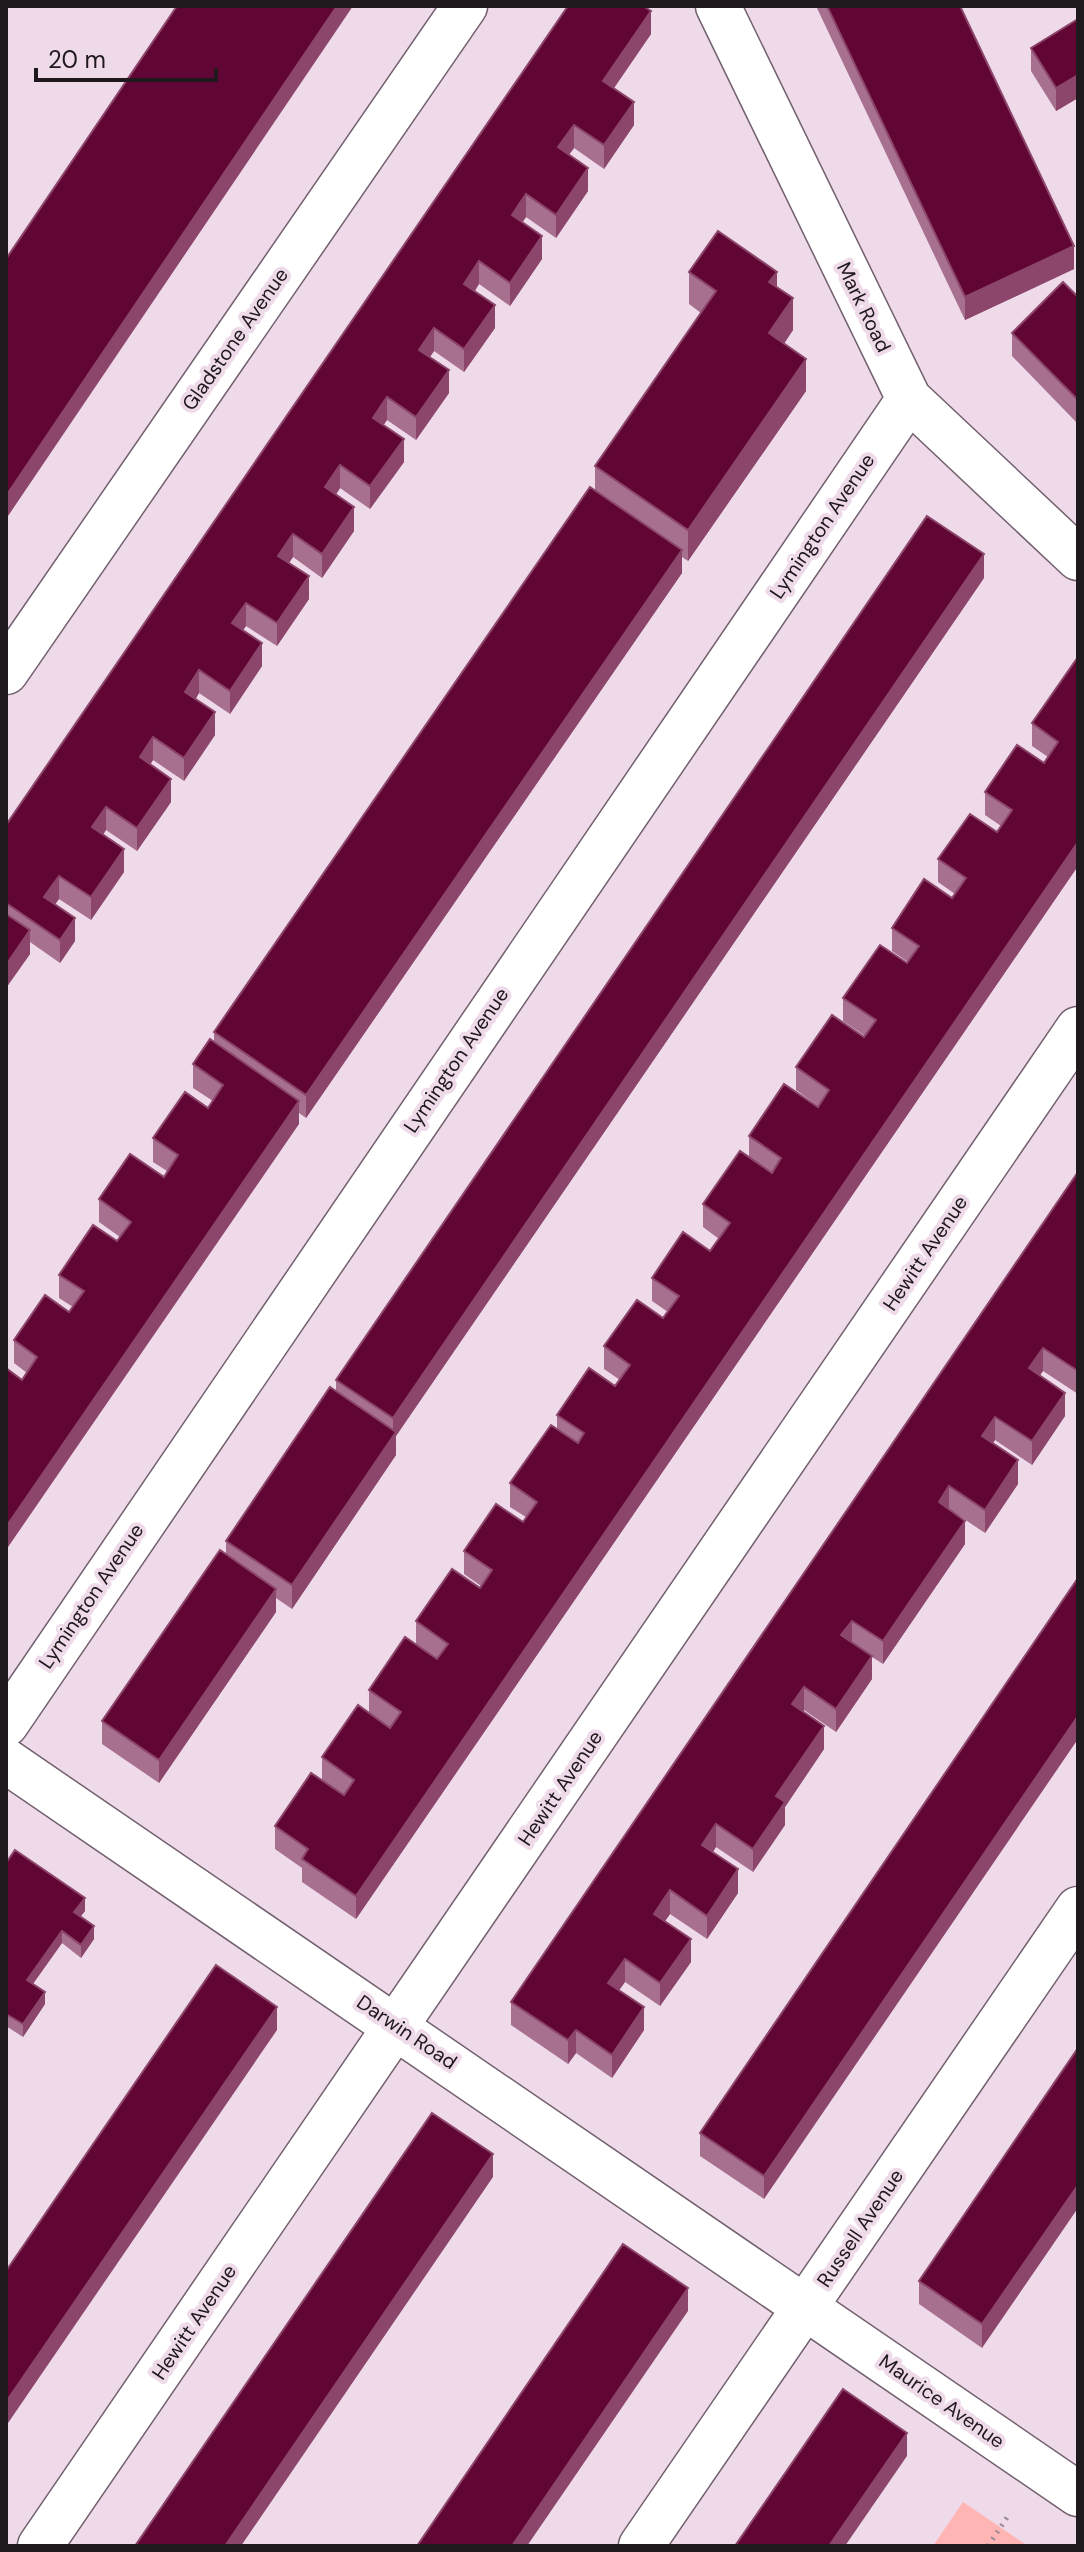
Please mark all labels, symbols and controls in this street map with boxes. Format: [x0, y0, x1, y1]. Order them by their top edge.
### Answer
scale bar [36, 32, 216, 82]
text: 20 m [48, 44, 106, 75]
street label: Mark Road [831, 258, 897, 356]
street label: Gladstone Avenue [176, 263, 294, 415]
street label: Lymington Avenue [764, 448, 880, 604]
street label: Lymington Avenue [398, 982, 514, 1138]
street label: Hewitt Avenue [877, 1190, 973, 1316]
street label: Lymington Avenue [33, 1518, 149, 1674]
street label: Hewitt Avenue [512, 1725, 608, 1851]
street label: Darwin Road [352, 1989, 462, 2075]
street label: Russell Avenue [811, 2164, 909, 2292]
street label: Hewitt Avenue [146, 2259, 242, 2385]
street label: Maurice Avenue [874, 2348, 1010, 2454]

